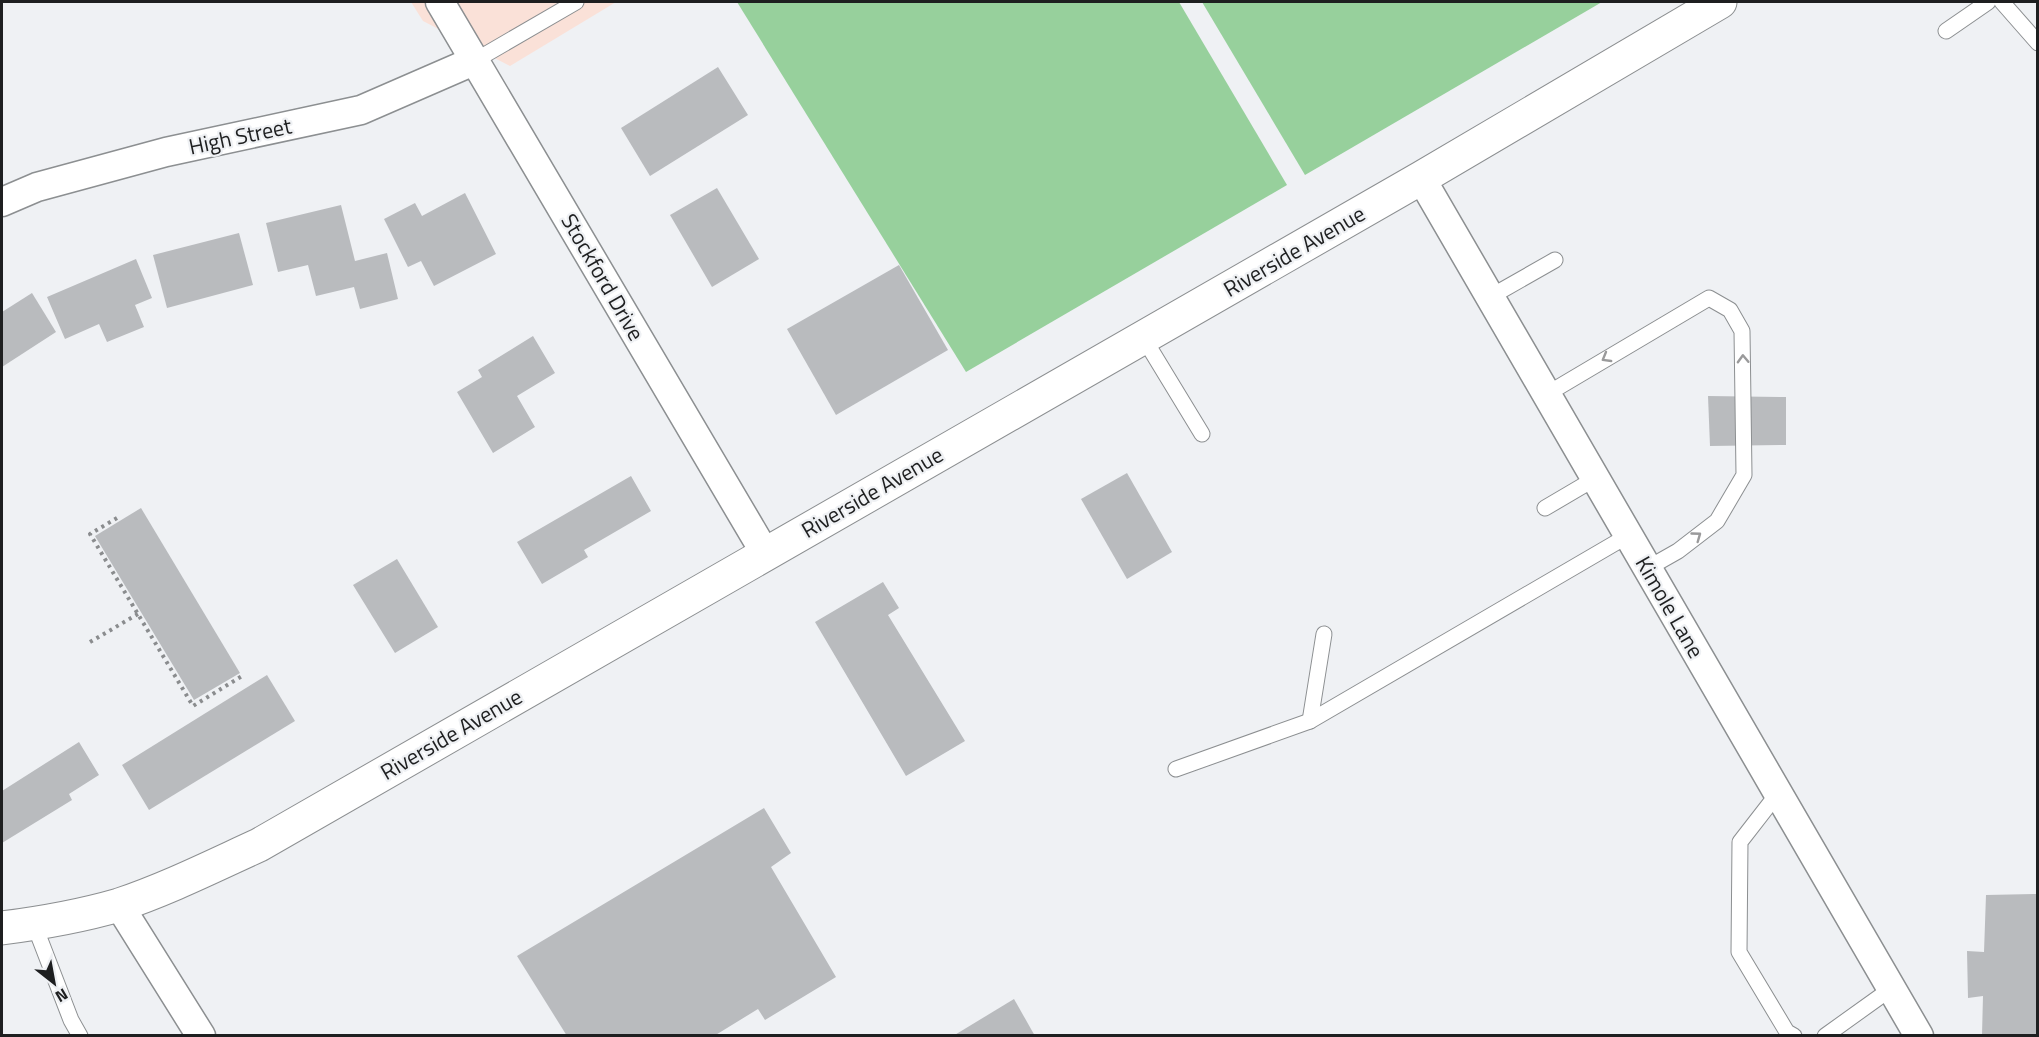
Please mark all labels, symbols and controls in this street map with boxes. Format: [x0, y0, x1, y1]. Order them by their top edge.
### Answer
street label: High Street [185, 108, 295, 163]
street label: Riverside Avenue [1217, 197, 1371, 305]
street label: Stockford Drive [553, 207, 653, 347]
one-way arrow [1602, 351, 1613, 363]
one-way arrow [1736, 355, 1749, 364]
street label: Riverside Avenue [795, 438, 949, 546]
one-way arrow [1690, 533, 1701, 544]
street label: Kimole Lane [1627, 550, 1713, 664]
street label: Riverside Avenue [374, 680, 528, 788]
north arrow [24, 953, 84, 1013]
text: N [51, 983, 73, 1009]

